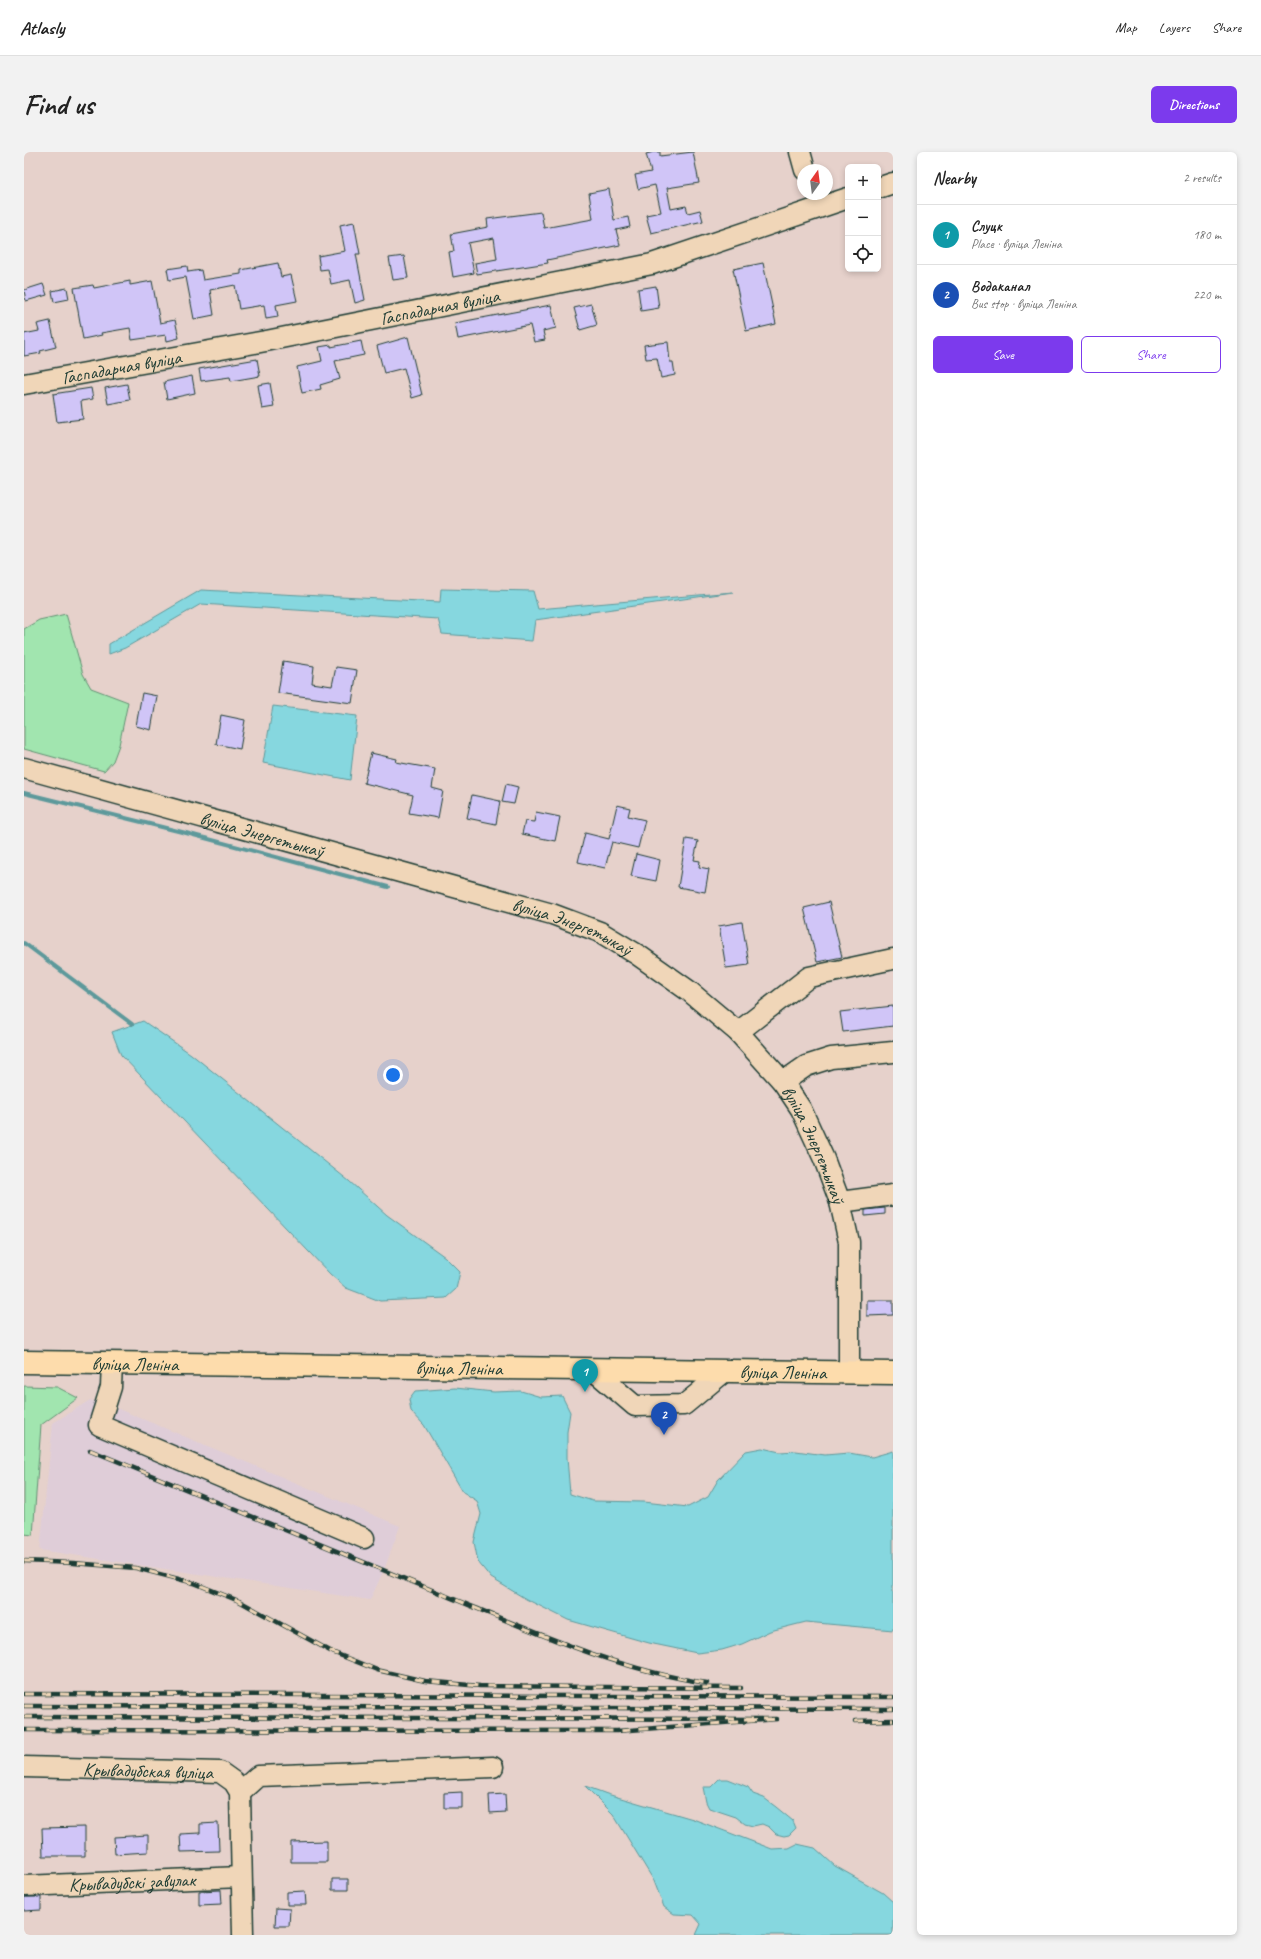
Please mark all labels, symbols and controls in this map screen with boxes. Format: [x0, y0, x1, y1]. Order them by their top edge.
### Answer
text: Atlasly [20, 16, 64, 40]
text: Map [1115, 19, 1137, 36]
text: Layers [1159, 19, 1190, 36]
text: Share [1212, 19, 1241, 36]
button: Directions [1151, 86, 1237, 123]
text: Find us [24, 87, 94, 122]
north arrow [797, 164, 833, 200]
map controls [845, 164, 881, 272]
button: + [845, 164, 881, 200]
text: Nearby [933, 168, 976, 189]
text: 2 results [1183, 170, 1221, 186]
button: − [845, 200, 881, 236]
text: Слуцк [971, 217, 1002, 236]
text: 1 [943, 227, 949, 243]
text: 180 m [1193, 227, 1221, 243]
button: locate [845, 236, 881, 272]
text: Place · вуліца Леніна [971, 236, 1062, 252]
text: Водаканал [971, 277, 1029, 296]
street label: Гаспадарчая вуліца [378, 283, 503, 331]
text: 2 [943, 287, 949, 303]
text: 220 m [1193, 287, 1221, 303]
text: Bus stop · вуліца Леніна [971, 296, 1076, 312]
button: Save [933, 336, 1073, 373]
button: Share [1081, 336, 1221, 373]
street label: Гаспадарчая вуліца [60, 345, 185, 390]
street label: вуліца Энергетыкаў [197, 806, 329, 864]
street label: вуліца Энергетыкаў [509, 893, 638, 963]
your location [383, 1065, 403, 1085]
street label: вуліца Энергетыкаў [776, 1081, 851, 1209]
street label: вуліца Леніна [91, 1352, 180, 1377]
street label: вуліца Леніна [415, 1356, 504, 1381]
pin: 1 [572, 1359, 598, 1392]
street label: вуліца Леніна [739, 1360, 828, 1385]
pin: 2 [651, 1402, 677, 1435]
street label: Крывадубская вуліца [83, 1758, 215, 1785]
street label: Крывадубскі завулак [68, 1868, 198, 1897]

